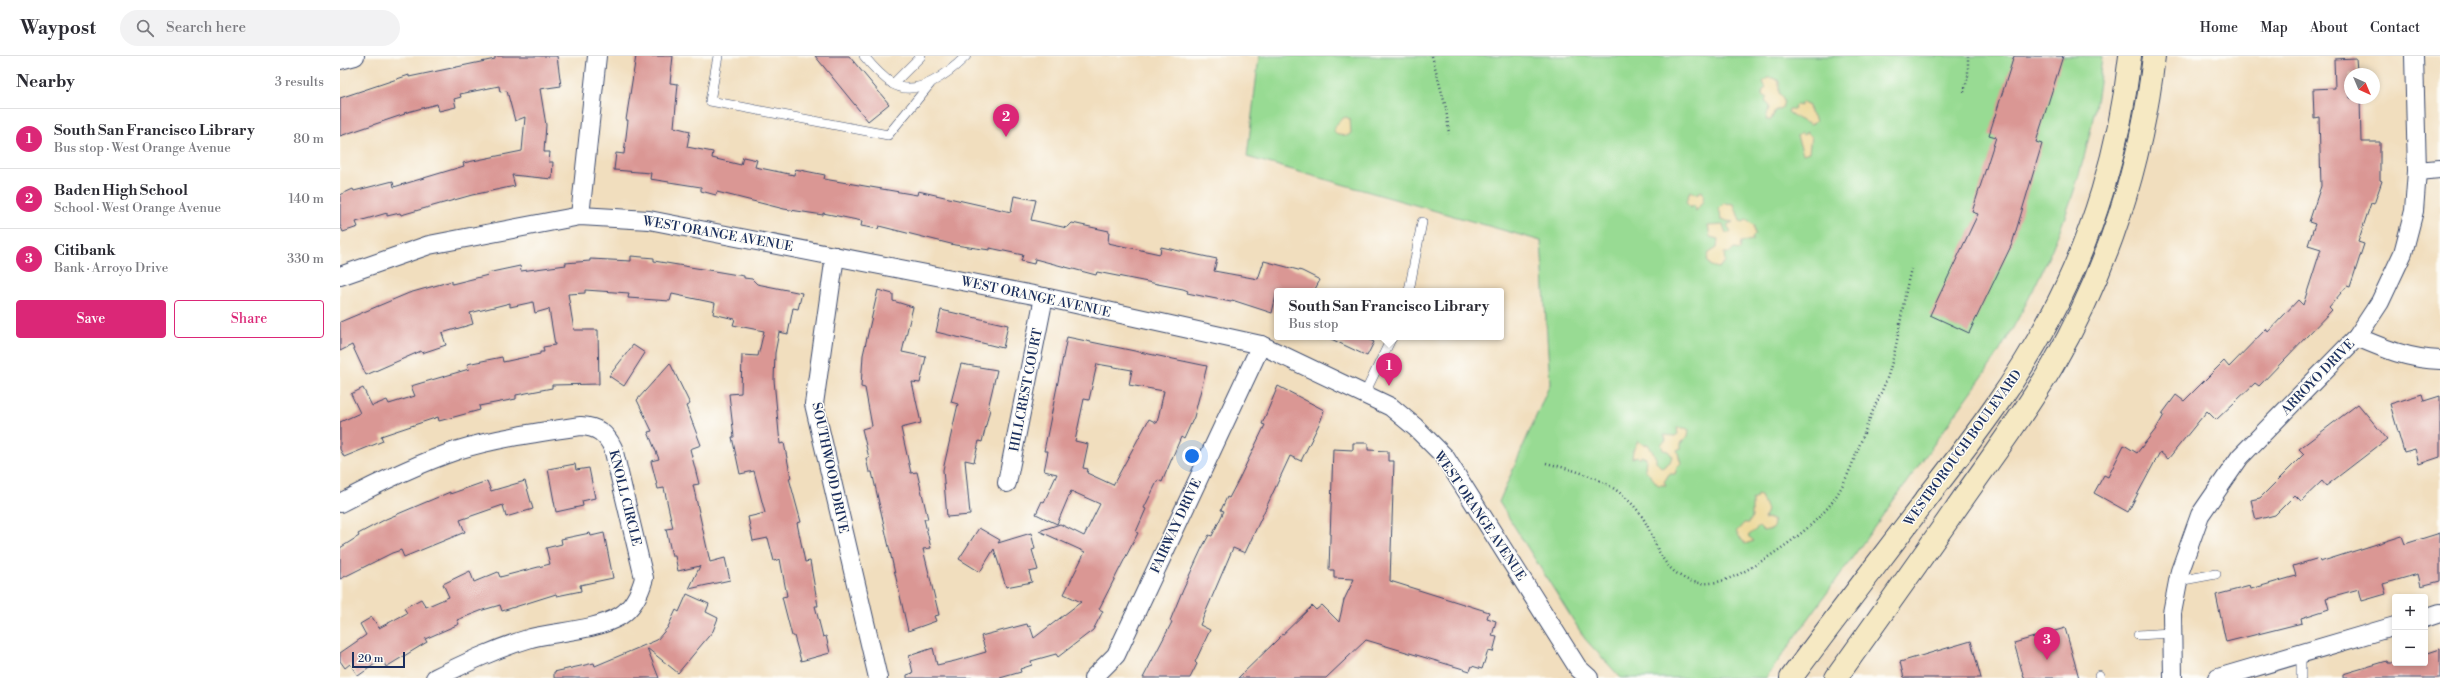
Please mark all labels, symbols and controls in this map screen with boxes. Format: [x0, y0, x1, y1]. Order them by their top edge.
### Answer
search box [120, 10, 400, 46]
text: Waypost [20, 16, 96, 40]
icon: search [134, 17, 156, 39]
text: Search here [166, 18, 246, 37]
text: Home [2200, 19, 2238, 37]
text: Map [2260, 19, 2288, 37]
text: About [2310, 19, 2348, 37]
text: Contact [2370, 19, 2420, 37]
north arrow [2344, 68, 2380, 104]
text: Nearby [16, 71, 75, 93]
text: 3 results [275, 74, 324, 90]
pin: 2 [993, 104, 1019, 137]
text: South San Francisco Library [54, 121, 255, 140]
text: 1 [26, 131, 32, 147]
text: 80 m [293, 131, 324, 147]
text: Bus stop · West Orange Avenue [54, 140, 231, 156]
text: Baden High School [54, 181, 188, 200]
text: 2 [25, 191, 33, 207]
text: 140 m [288, 191, 324, 207]
text: School · West Orange Avenue [54, 200, 221, 216]
street label: WEST ORANGE AVENUE [641, 213, 795, 255]
text: Citibank [54, 241, 116, 260]
text: 3 [25, 251, 33, 267]
text: 330 m [287, 251, 324, 267]
text: Bank · Arroyo Drive [54, 260, 168, 276]
street label: WEST ORANGE AVENUE [959, 273, 1112, 321]
popup [1274, 288, 1504, 340]
text: South San Francisco Library [1289, 297, 1489, 316]
button: Save [16, 300, 166, 338]
button: Share [174, 300, 324, 338]
text: Bus stop [1289, 316, 1339, 332]
street label: HILLCREST COURT [1006, 327, 1046, 453]
street label: ARROYO DRIVE [2277, 336, 2358, 419]
pin: 1 [1376, 353, 1402, 386]
street label: WESTBOROUGH BOULEVARD [1900, 367, 2025, 530]
street label: SOUTHWOOD DRIVE [808, 401, 852, 535]
your location [1182, 446, 1202, 466]
street label: WEST ORANGE AVENUE [1430, 447, 1529, 584]
street label: KNOLL CIRCLE [605, 448, 645, 548]
street label: FAIRWAY DRIVE [1147, 476, 1205, 576]
map controls [2392, 594, 2428, 666]
button: + [2392, 594, 2428, 630]
pin: 3 [2034, 627, 2060, 660]
button: − [2392, 630, 2428, 666]
scale bar [352, 650, 405, 669]
text: 20 m [358, 652, 383, 666]

